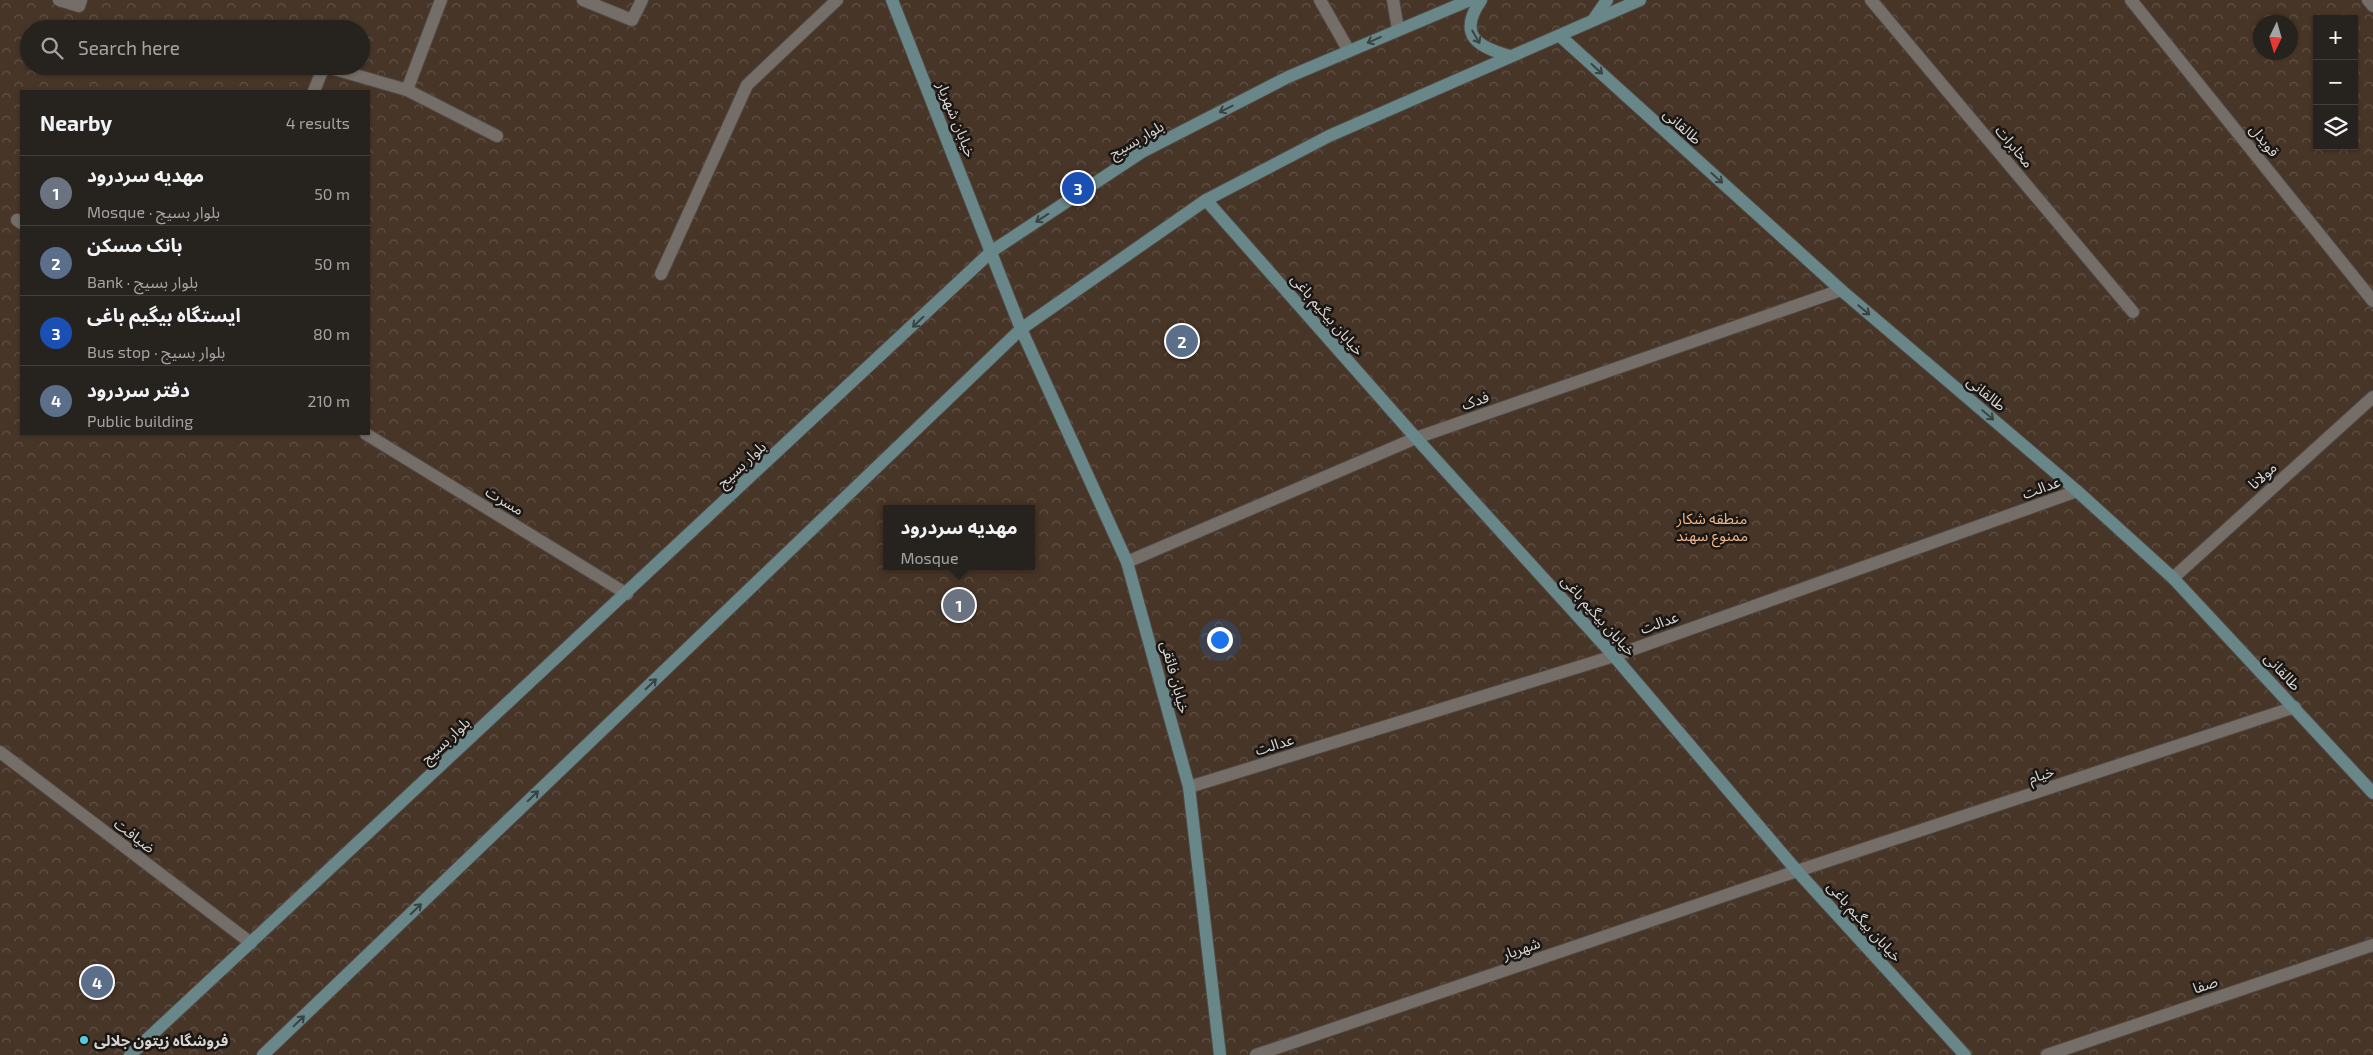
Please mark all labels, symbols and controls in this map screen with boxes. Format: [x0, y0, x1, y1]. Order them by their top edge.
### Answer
north arrow [2253, 15, 2298, 60]
map controls [2313, 15, 2358, 150]
button: + [2313, 15, 2358, 60]
search box [20, 20, 370, 75]
one-way arrow [1471, 30, 1481, 44]
icon: search [38, 34, 66, 62]
text: Search here [78, 36, 180, 59]
one-way arrow [1367, 36, 1382, 46]
button: − [2313, 60, 2358, 105]
one-way arrow [1590, 63, 1603, 75]
street label: خیابان شهریار [932, 78, 980, 160]
one-way arrow [1219, 104, 1234, 114]
street label: طالقانی [1659, 104, 1706, 149]
button: layers [2313, 105, 2358, 150]
text: Nearby [40, 110, 112, 135]
text: 4 results [286, 113, 350, 132]
street label: بلوار بسیج [1105, 116, 1169, 165]
street label: قویدل [2246, 120, 2284, 161]
street label: مخابرات [1991, 121, 2038, 172]
text: مهدیه سردرود [87, 163, 204, 186]
pin: 3 [1062, 169, 1094, 207]
one-way arrow [1711, 172, 1724, 184]
text: 1 [53, 184, 59, 203]
text: 50 m [314, 184, 350, 203]
text: Mosque · بلوار بسیج [87, 202, 220, 221]
one-way arrow [1035, 213, 1049, 223]
text: بانک مسکن [87, 233, 183, 256]
text: 2 [51, 254, 61, 273]
text: 50 m [314, 254, 350, 273]
street label: خیابان بیگیم باغی [1285, 269, 1368, 361]
text: Bank · بلوار بسیج [87, 272, 198, 291]
text: ایستگاه بیگیم باغی [87, 303, 241, 326]
one-way arrow [1857, 304, 1870, 315]
one-way arrow [911, 316, 924, 328]
pin: 2 [1166, 322, 1198, 360]
text: 3 [51, 324, 61, 343]
text: 80 m [313, 324, 350, 343]
text: Bus stop · بلوار بسیج [87, 342, 225, 361]
street label: طالقانی [1963, 372, 2010, 415]
text: دفتر سردرود [87, 378, 190, 401]
street label: فدک [1459, 387, 1491, 413]
text: 4 [51, 391, 61, 410]
text: 210 m [307, 391, 350, 410]
one-way arrow [1981, 410, 1994, 421]
text: Public building [87, 411, 193, 430]
street label: بلوار بسیج [713, 437, 772, 494]
street label: مولانا [2244, 458, 2281, 493]
street label: عدالت [2019, 472, 2063, 502]
street label: مسرت [482, 482, 527, 519]
popup [883, 505, 1035, 570]
park label: منطقه شکار ممنوع سهند [1676, 509, 1748, 548]
text: مهدیه سردرود [900, 515, 1018, 538]
text: Mosque [900, 548, 959, 567]
street label: خیابان بیگیم باغی [1556, 571, 1640, 661]
pin: 1 [943, 586, 975, 624]
street label: عدالت [1637, 607, 1681, 637]
your location [1207, 627, 1233, 653]
street label: خیابان فائقی [1157, 639, 1194, 716]
street label: طالقانی [2260, 648, 2305, 694]
one-way arrow [644, 678, 657, 690]
street label: بلوار بسیج [417, 713, 476, 770]
street label: عدالت [1253, 730, 1296, 758]
street label: خیام [2026, 761, 2057, 789]
one-way arrow [527, 791, 539, 803]
street label: ضیافت [111, 814, 159, 856]
street label: خیابان بیگیم باغی [1822, 877, 1906, 967]
one-way arrow [410, 903, 422, 915]
street label: شهریار [1499, 933, 1543, 964]
pin: 4 [81, 963, 113, 1001]
street label: صفا [2190, 971, 2220, 997]
one-way arrow [292, 1015, 305, 1027]
place label: فروشگاه زیتون جلالی [94, 1031, 228, 1050]
marker: فروشگاه زیتون جلالی [78, 1034, 90, 1046]

